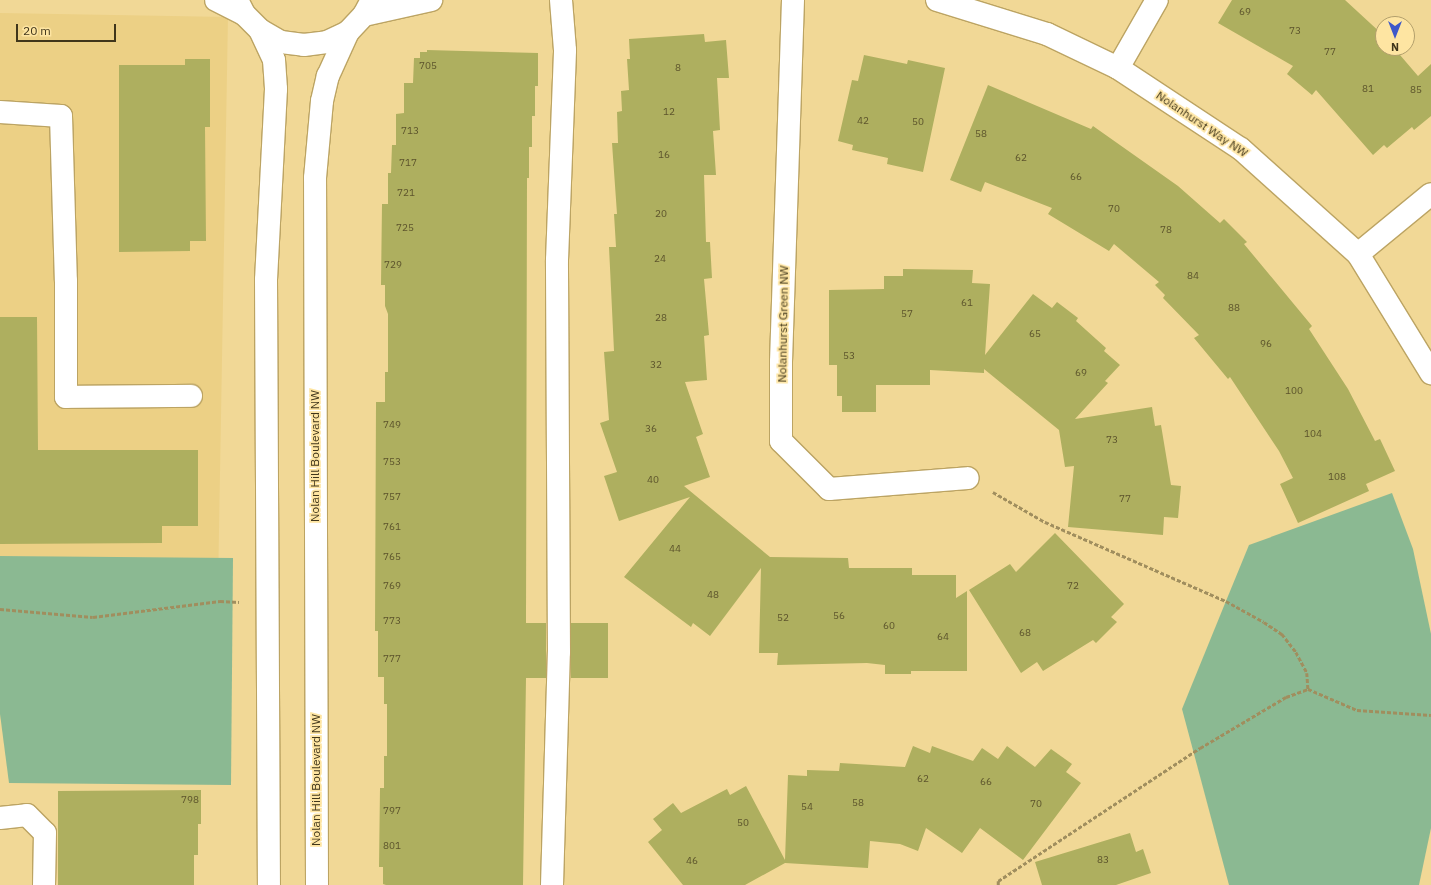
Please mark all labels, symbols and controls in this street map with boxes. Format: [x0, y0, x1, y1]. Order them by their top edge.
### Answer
house number: 69 [1239, 6, 1251, 18]
scale bar [18, 16, 118, 42]
north arrow [1375, 16, 1415, 56]
text: 20 m [23, 23, 51, 38]
house number: 73 [1289, 25, 1301, 37]
text: N [1391, 40, 1399, 54]
house number: 77 [1324, 46, 1336, 58]
house number: 705 [419, 60, 437, 72]
house number: 8 [675, 62, 681, 74]
house number: 81 [1362, 83, 1374, 95]
house number: 85 [1410, 84, 1422, 96]
street label: Nolanhurst Way NW [1153, 88, 1251, 160]
house number: 12 [663, 106, 675, 118]
house number: 42 [857, 115, 869, 127]
house number: 50 [912, 116, 924, 128]
house number: 713 [401, 125, 419, 137]
house number: 58 [975, 128, 987, 140]
house number: 16 [658, 149, 670, 161]
house number: 62 [1015, 152, 1027, 164]
house number: 717 [399, 157, 417, 169]
house number: 66 [1070, 171, 1082, 183]
house number: 721 [397, 187, 415, 199]
house number: 70 [1108, 203, 1120, 215]
house number: 20 [655, 208, 667, 220]
house number: 725 [396, 222, 414, 234]
house number: 78 [1160, 224, 1172, 236]
house number: 24 [654, 253, 666, 265]
house number: 729 [384, 259, 402, 271]
street label: Nolanhurst Green NW [775, 265, 791, 383]
house number: 84 [1187, 270, 1199, 282]
house number: 61 [961, 297, 973, 309]
house number: 88 [1228, 302, 1240, 314]
house number: 57 [901, 308, 913, 320]
house number: 28 [655, 312, 667, 324]
house number: 65 [1029, 328, 1041, 340]
house number: 96 [1260, 338, 1272, 350]
house number: 53 [843, 350, 855, 362]
house number: 32 [650, 359, 662, 371]
house number: 69 [1075, 367, 1087, 379]
house number: 100 [1285, 385, 1303, 397]
street label: Nolan Hill Boulevard NW [308, 390, 322, 522]
house number: 749 [383, 419, 401, 431]
house number: 36 [645, 423, 657, 435]
house number: 104 [1304, 428, 1322, 440]
house number: 73 [1106, 434, 1118, 446]
house number: 753 [383, 456, 401, 468]
house number: 108 [1328, 471, 1346, 483]
house number: 40 [647, 474, 659, 486]
house number: 757 [383, 491, 401, 503]
house number: 77 [1119, 493, 1131, 505]
house number: 761 [383, 521, 401, 533]
house number: 44 [669, 543, 681, 555]
house number: 765 [383, 551, 401, 563]
house number: 769 [383, 580, 401, 592]
house number: 72 [1067, 580, 1079, 592]
house number: 48 [707, 589, 719, 601]
house number: 56 [833, 610, 845, 622]
house number: 52 [777, 612, 789, 624]
house number: 773 [383, 615, 401, 627]
house number: 60 [883, 620, 895, 632]
house number: 68 [1019, 627, 1031, 639]
house number: 64 [937, 631, 949, 643]
house number: 777 [383, 653, 401, 665]
street label: Nolan Hill Boulevard NW [309, 714, 323, 846]
house number: 62 [917, 773, 929, 785]
house number: 66 [980, 776, 992, 788]
house number: 798 [181, 794, 199, 806]
house number: 58 [852, 797, 864, 809]
house number: 70 [1030, 798, 1042, 810]
house number: 54 [801, 801, 813, 813]
house number: 797 [383, 805, 401, 817]
house number: 50 [737, 817, 749, 829]
house number: 801 [383, 840, 401, 852]
house number: 83 [1097, 854, 1109, 866]
house number: 46 [686, 855, 698, 867]

